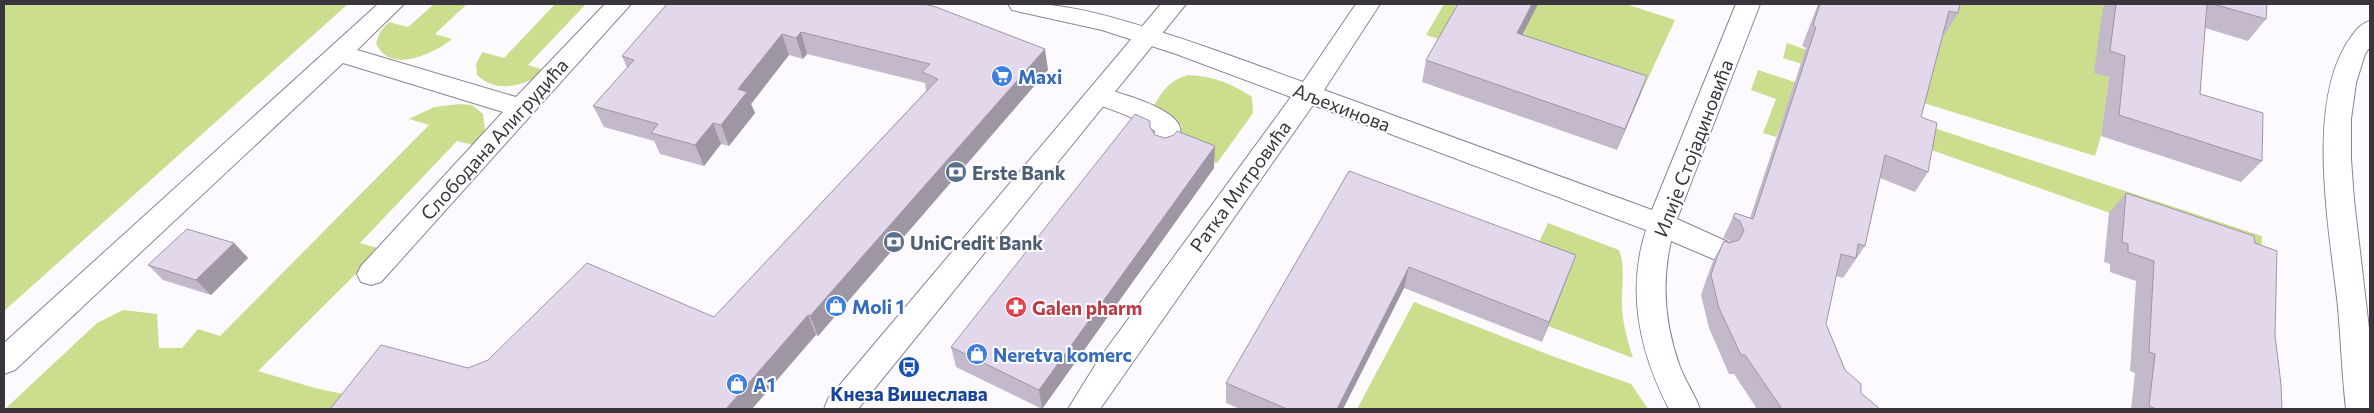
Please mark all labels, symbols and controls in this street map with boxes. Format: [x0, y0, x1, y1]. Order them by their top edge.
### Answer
street label: Слободана Алигрудића [415, 53, 573, 225]
street label: Илије Стојадиновића [1649, 56, 1737, 240]
supermarket icon: Maxi [990, 64, 1014, 88]
place label: Maxi [1018, 65, 1062, 88]
street label: Аљехинова [1290, 78, 1394, 136]
street label: Ратка Митровића [1185, 116, 1295, 256]
bank icon: Erste Bank [944, 160, 968, 184]
place label: Erste Bank [972, 161, 1066, 184]
bank icon: UniCredit Bank [882, 230, 906, 254]
place label: UniCredit Bank [910, 231, 1043, 254]
shop icon: Moli 1 [824, 294, 848, 318]
place label: Moli 1 [852, 295, 904, 318]
pharmacy icon: Galen pharm [1004, 295, 1028, 319]
place label: Galen pharm [1032, 296, 1142, 319]
shop icon: Neretva komerc [965, 342, 989, 366]
place label: Neretva komerc [993, 343, 1132, 366]
bus stop icon: Кнеза Вишеслава [897, 355, 921, 379]
shop icon: A1 [725, 372, 749, 396]
place label: A1 [753, 373, 775, 396]
place label: Кнеза Вишеслава [830, 382, 988, 405]

